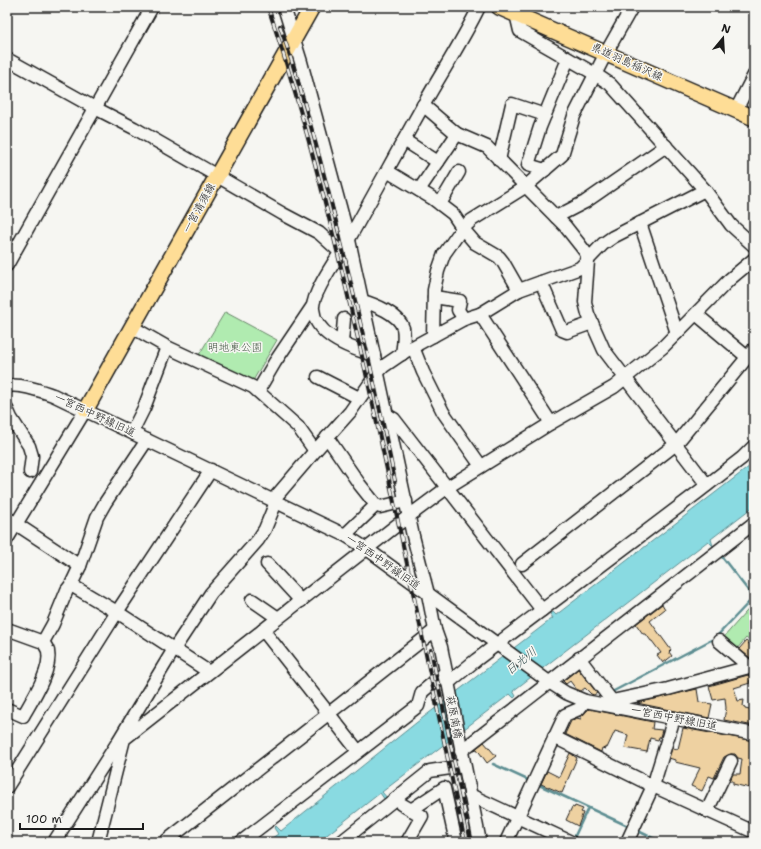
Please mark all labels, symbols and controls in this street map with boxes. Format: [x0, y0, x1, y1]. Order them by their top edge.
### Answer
north arrow [703, 18, 743, 58]
text: N [719, 20, 733, 38]
street label: 県道羽島稲沢線 [589, 39, 665, 85]
street label: 一宮清須線 [179, 180, 219, 236]
park label: 明地東公園 [208, 340, 263, 355]
street label: 一宮西中野線旧道 [52, 390, 138, 440]
street label: 一宮西中野線旧道 [343, 531, 423, 593]
water label: 日光川 [502, 643, 540, 679]
street label: 萩原南橋 [442, 694, 466, 740]
street label: 一宮西中野線旧道 [629, 702, 719, 734]
scale bar [20, 805, 143, 831]
text: 100 m [26, 811, 62, 827]

